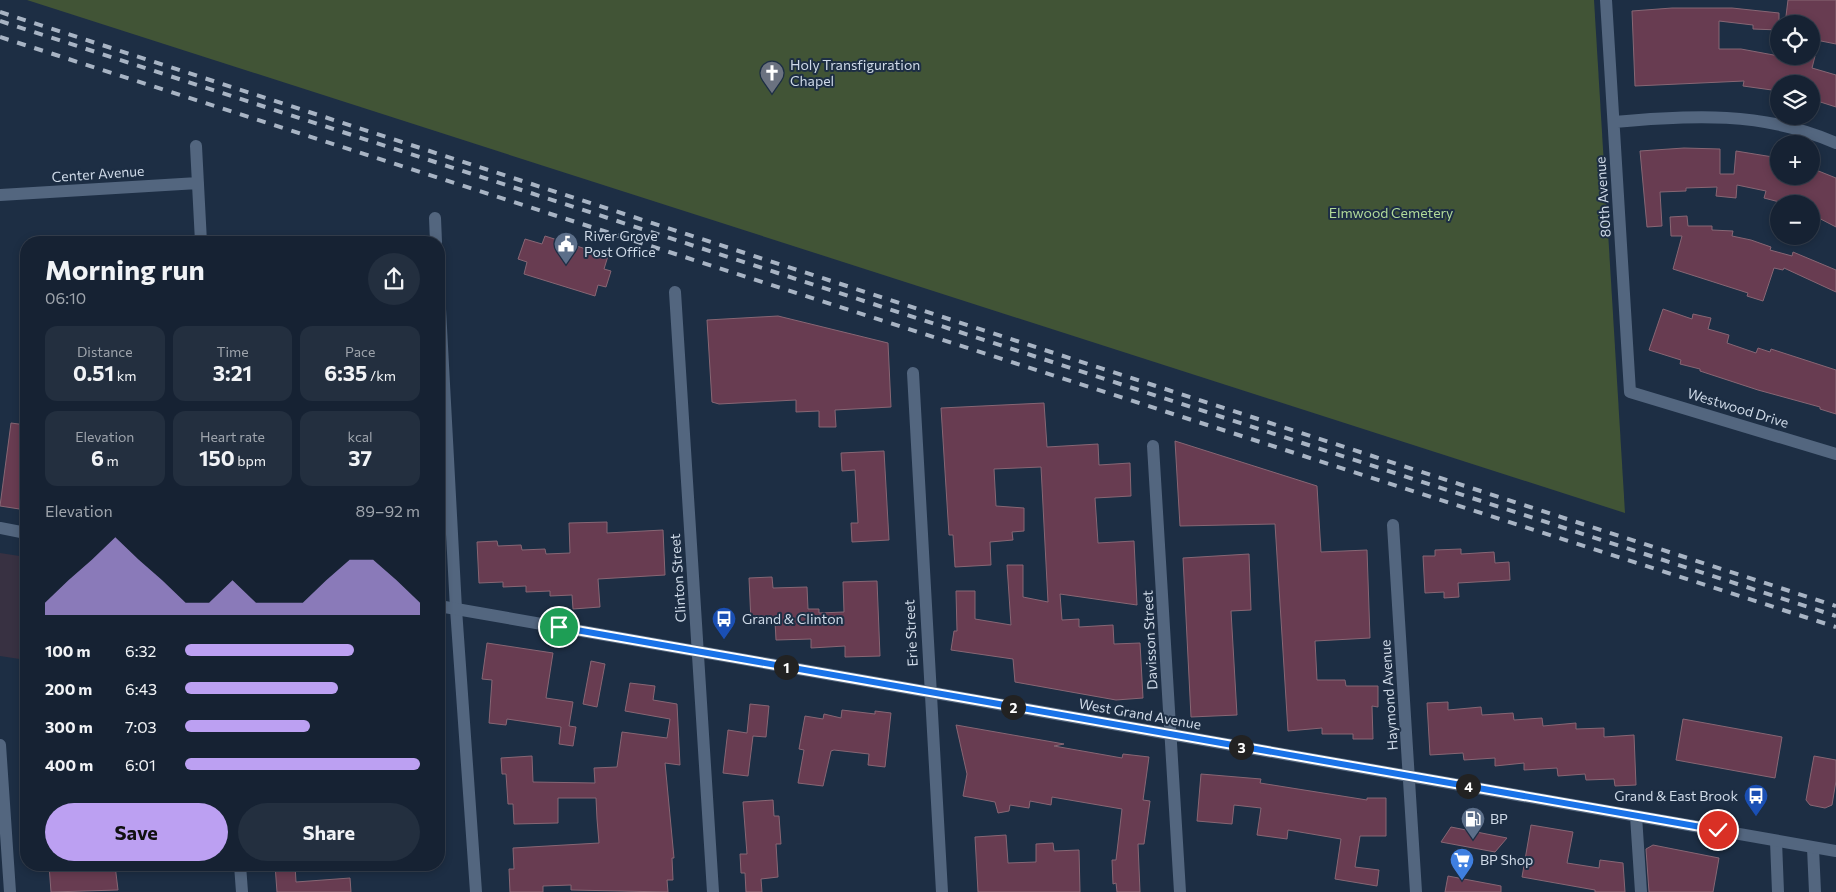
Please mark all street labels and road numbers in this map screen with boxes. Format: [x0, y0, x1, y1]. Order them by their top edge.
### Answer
street label: 80th Avenue [1591, 156, 1614, 238]
street label: Center Avenue [51, 162, 145, 185]
street label: Westwood Drive [1685, 384, 1791, 431]
street label: Clinton Street [666, 533, 689, 623]
street label: Davisson Street [1138, 590, 1161, 690]
street label: Erie Street [900, 599, 921, 667]
street label: Haymond Avenue [1376, 639, 1401, 751]
street label: West Grand Avenue [1078, 694, 1203, 733]

